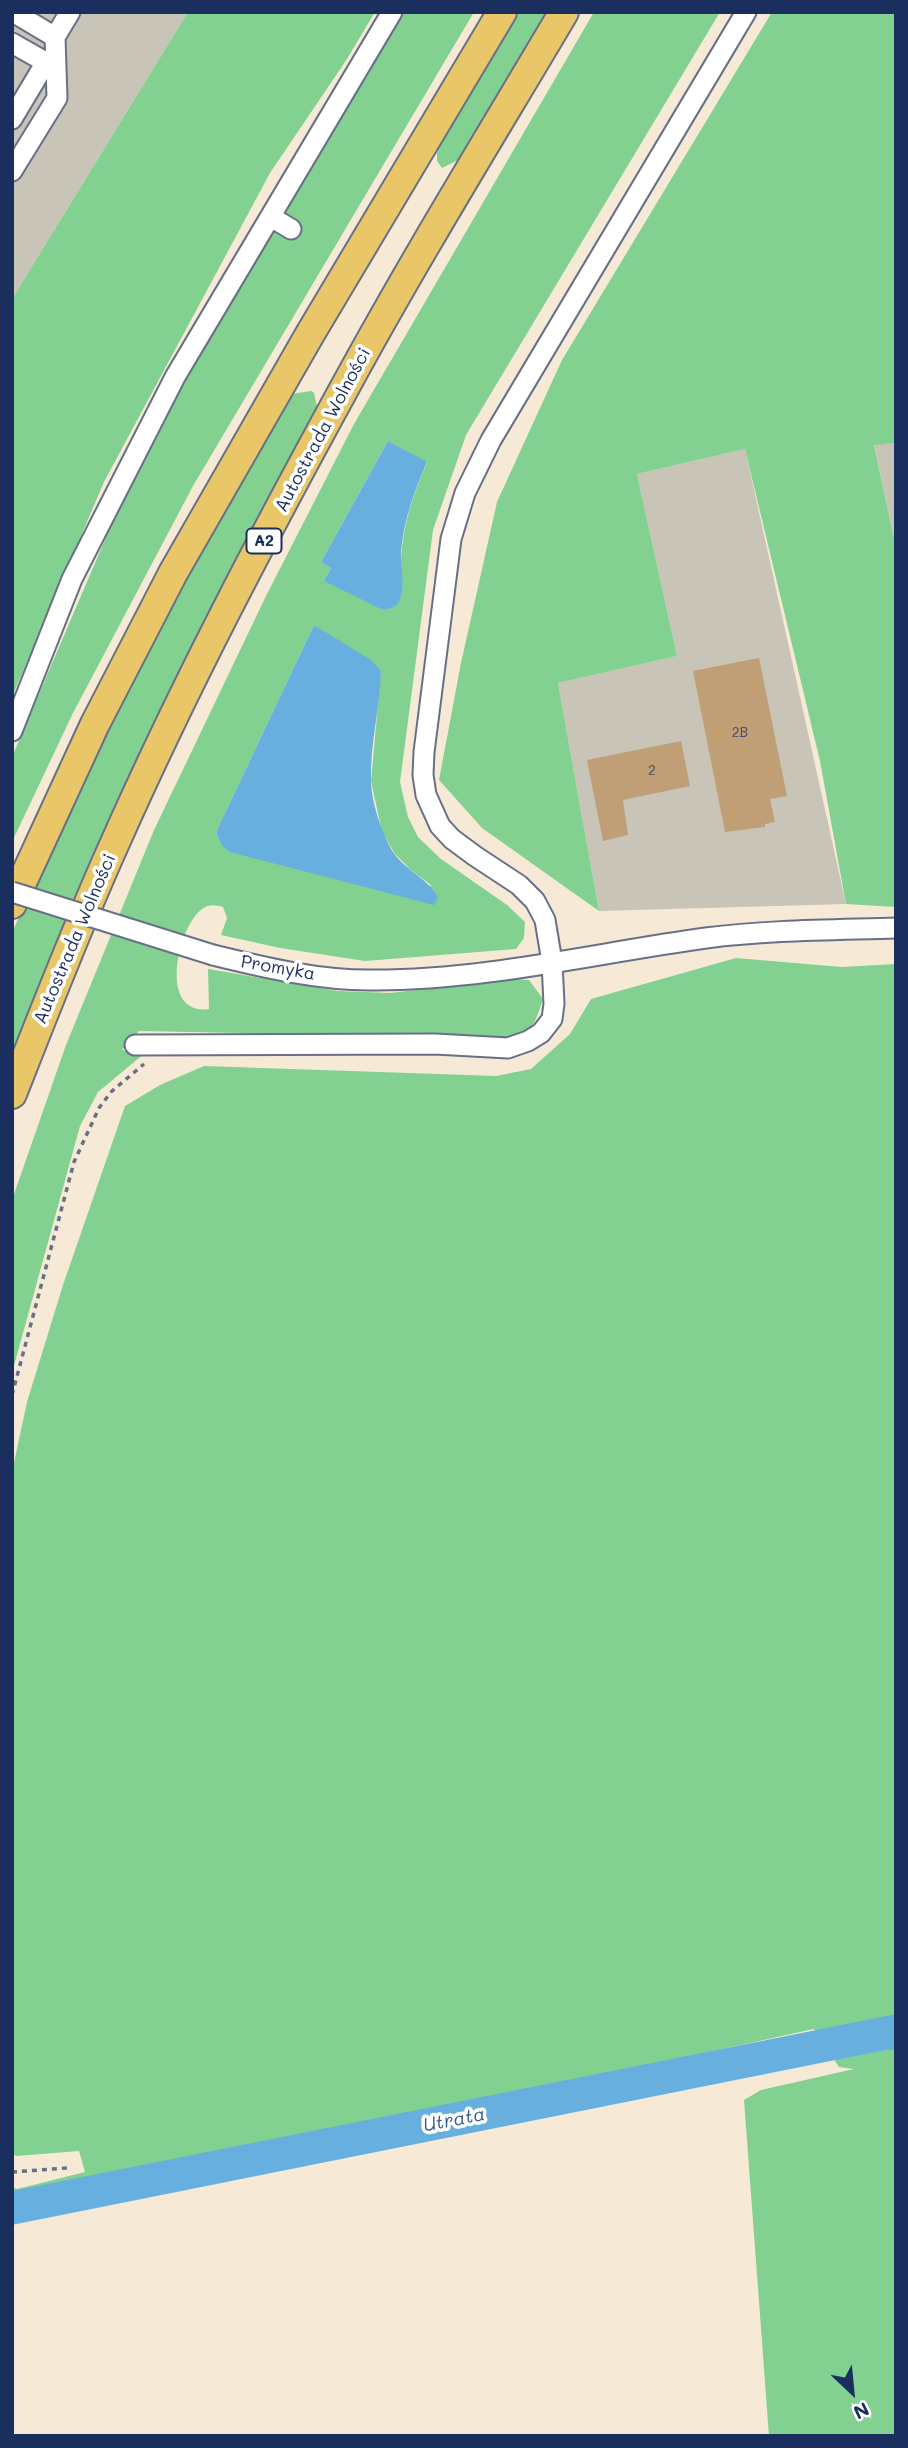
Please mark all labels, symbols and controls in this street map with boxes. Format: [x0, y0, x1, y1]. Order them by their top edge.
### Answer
street label: Autostrada Wolności [271, 344, 375, 516]
road number: A2 [246, 528, 282, 554]
house number: 2B [732, 725, 748, 741]
house number: 2 [648, 763, 656, 779]
street label: Autostrada Wolności [29, 851, 121, 1027]
street label: Promyka [239, 951, 317, 985]
water label: Utrata [421, 2103, 487, 2137]
north arrow [817, 2357, 887, 2427]
text: N [849, 2397, 873, 2426]

